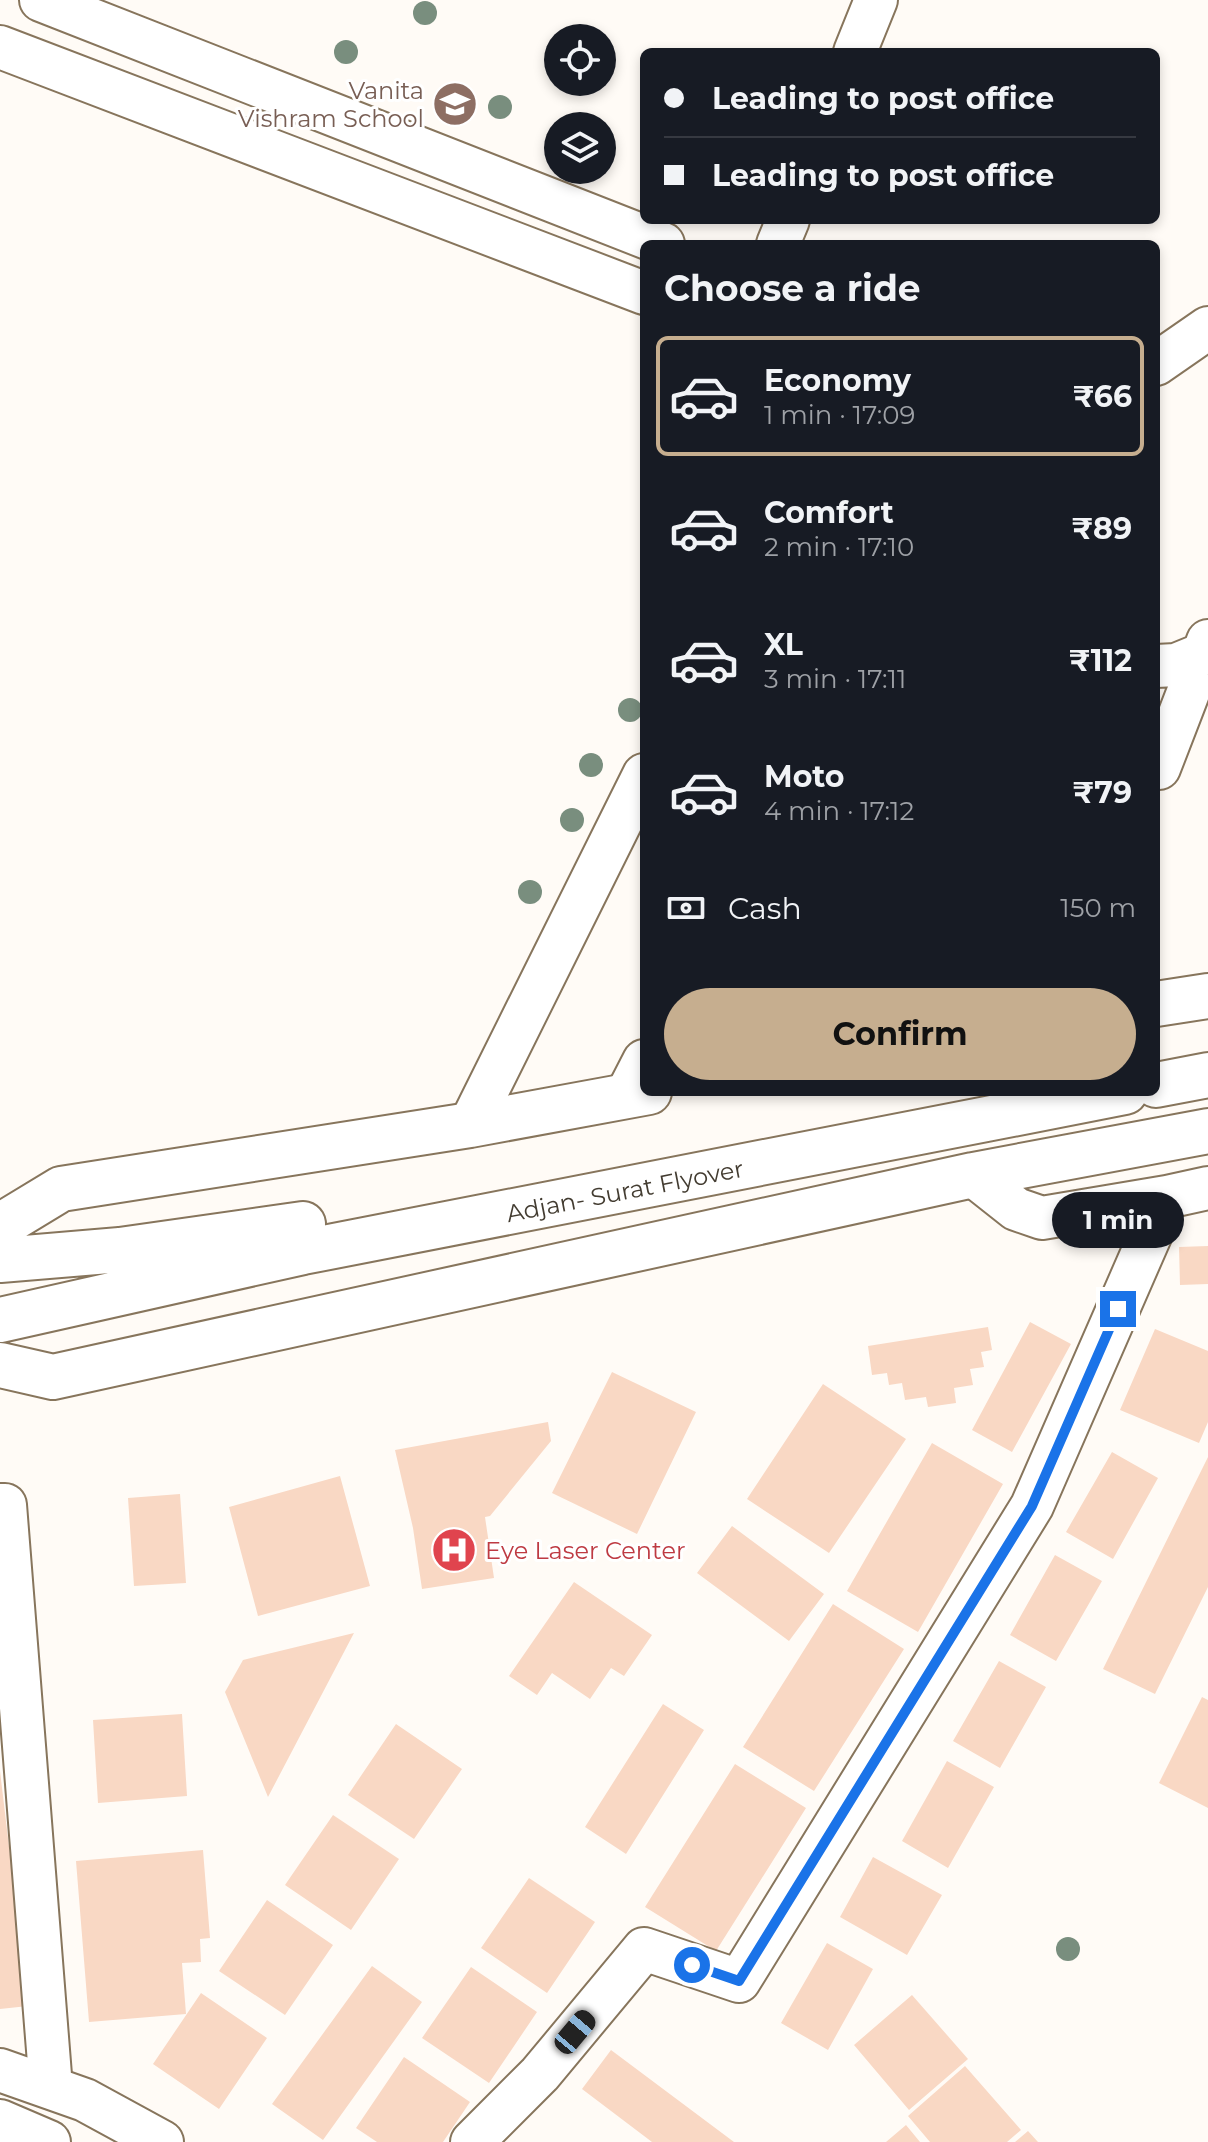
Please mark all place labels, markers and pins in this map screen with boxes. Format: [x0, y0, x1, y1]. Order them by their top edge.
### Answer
place label: Vanita Vishram School [238, 76, 424, 133]
school or university icon: Vanita Vishram School [431, 80, 479, 128]
hospital icon: Eye Laser Center [430, 1526, 478, 1574]
place label: Eye Laser Center [485, 1536, 686, 1565]

